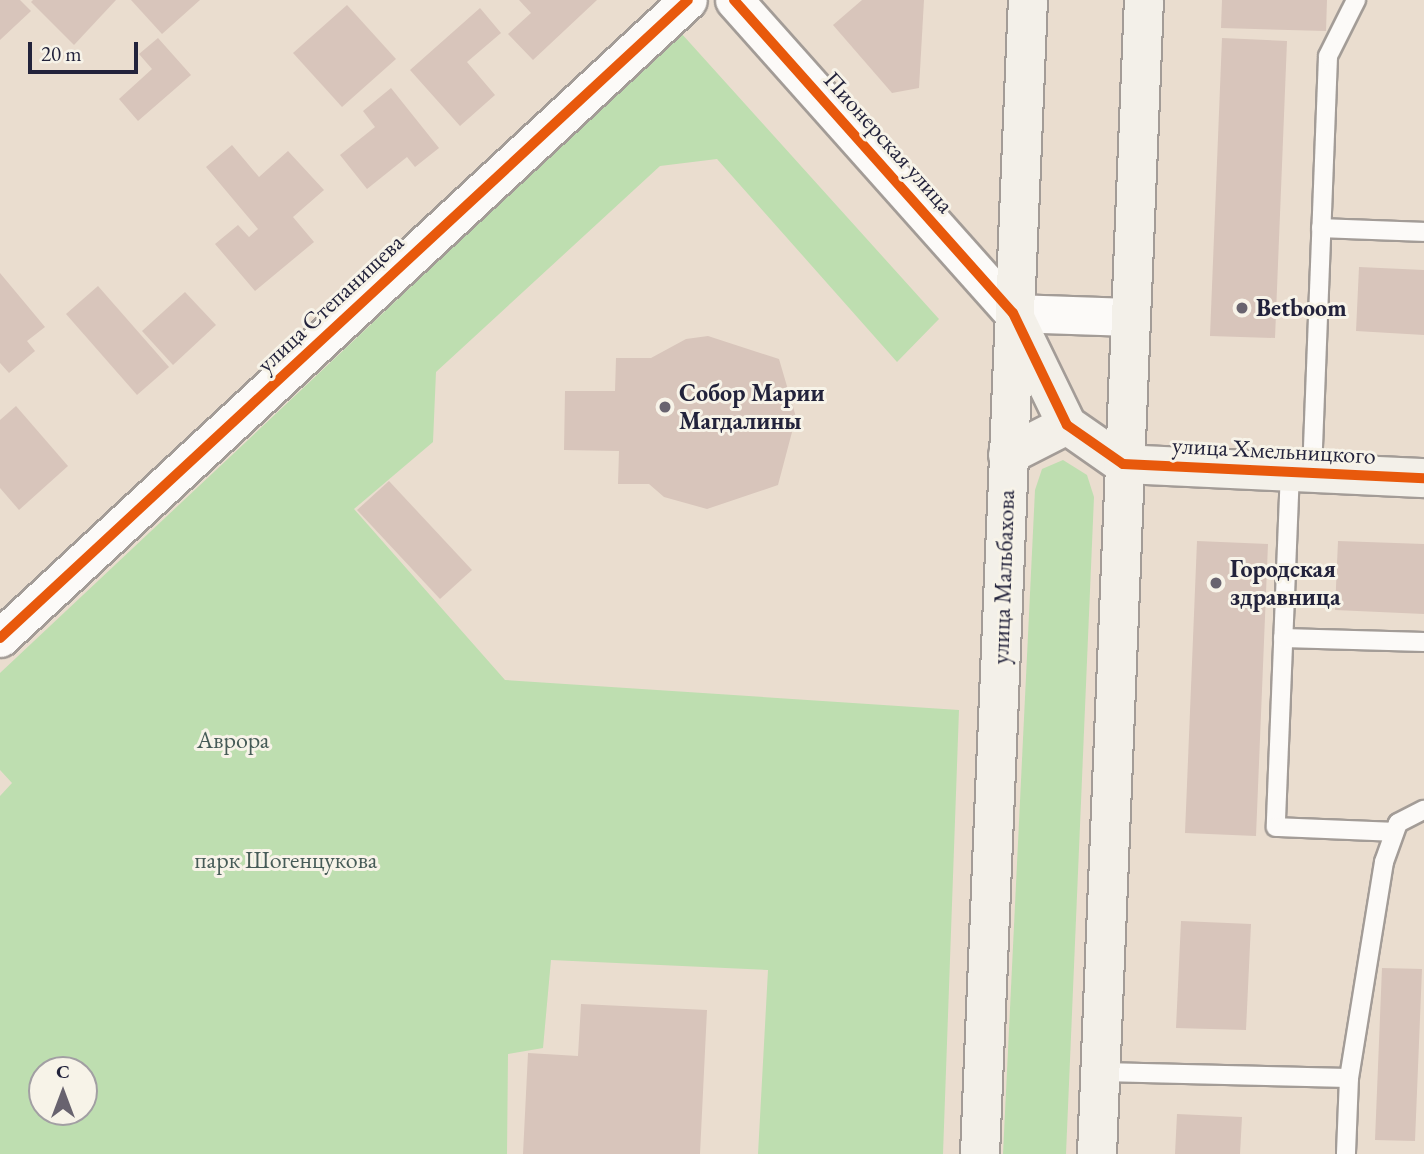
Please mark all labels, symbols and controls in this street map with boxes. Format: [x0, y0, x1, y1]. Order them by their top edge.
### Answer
scale bar [32, 28, 142, 72]
text: 20 m [41, 40, 82, 67]
street label: Пионерская улица [818, 65, 960, 219]
street label: улица Степанищева [251, 228, 409, 378]
place label: Betboom [1256, 294, 1347, 322]
marker: Betboom [1234, 300, 1250, 316]
place label: Собор Марии Магдалины [679, 379, 825, 435]
marker: Собор Марии Магдалины [657, 399, 673, 415]
street label: улица Хмельницкого [1171, 430, 1377, 470]
street label: улица Мальбахова [986, 489, 1020, 665]
place label: Городская здравница [1230, 555, 1340, 611]
marker: Городская здравница [1208, 575, 1224, 591]
park label: Аврора [197, 726, 269, 754]
park label: парк Шогенцукова [195, 846, 377, 874]
north arrow [28, 1056, 98, 1126]
text: С [56, 1059, 70, 1084]

